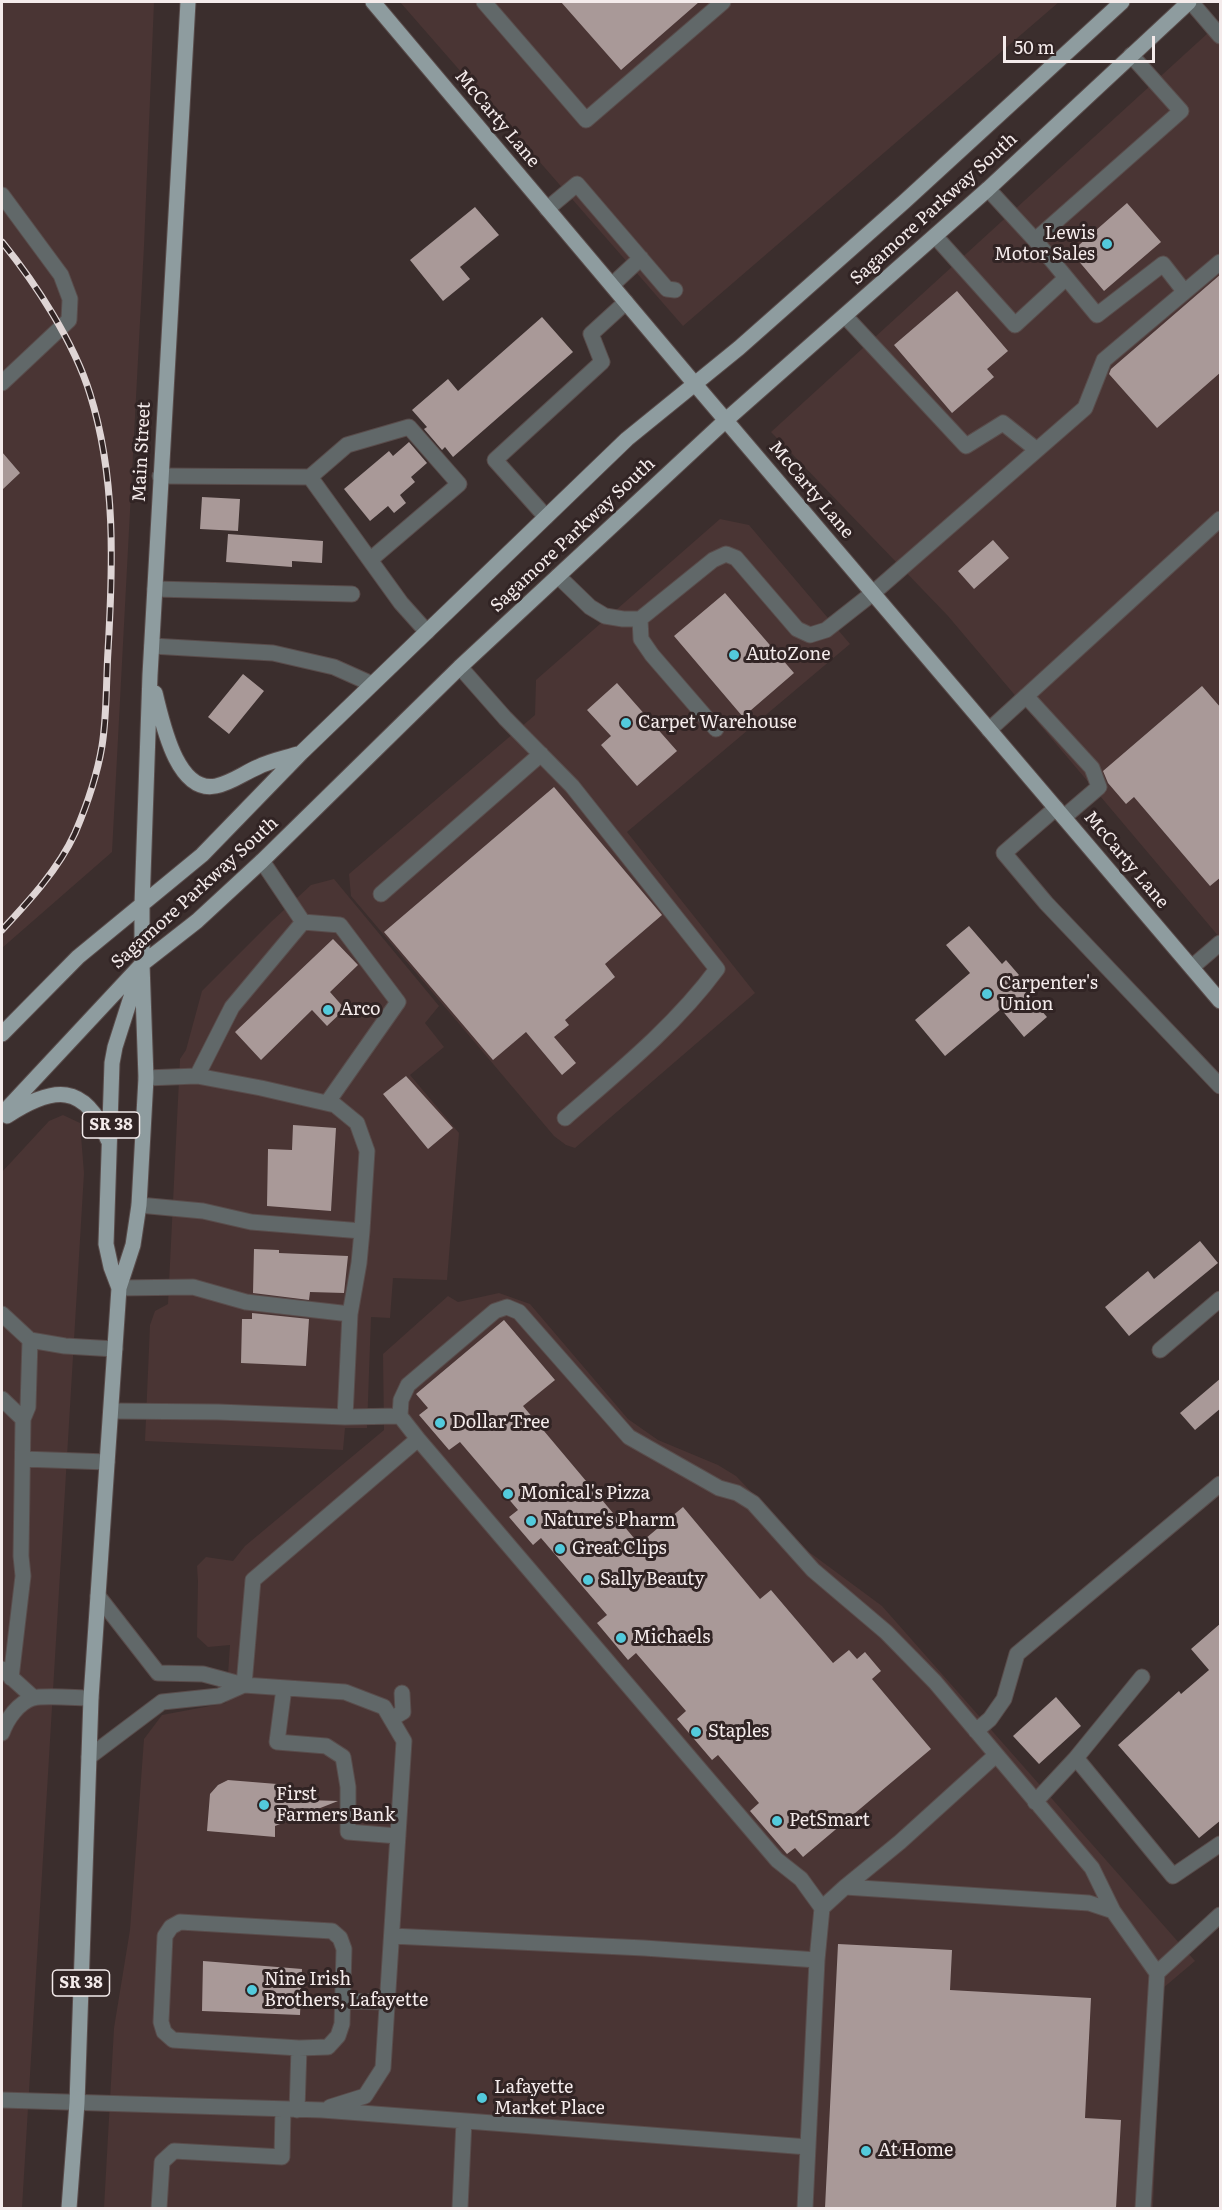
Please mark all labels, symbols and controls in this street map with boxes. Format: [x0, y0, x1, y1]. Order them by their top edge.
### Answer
scale bar [1006, 24, 1158, 62]
text: 50 m [1014, 33, 1055, 60]
street label: McCarty Lane [450, 66, 544, 172]
street label: Sagamore Parkway South [846, 128, 1022, 290]
place label: Lewis Motor Sales [994, 223, 1095, 266]
marker: Lewis Motor Sales [1100, 237, 1114, 251]
street label: Main Street [129, 401, 155, 503]
street label: McCarty Lane [764, 437, 858, 543]
street label: Sagamore Parkway South [486, 453, 660, 617]
place label: AutoZone [746, 644, 830, 666]
marker: AutoZone [727, 648, 741, 662]
place label: Carpet Warehouse [638, 712, 797, 734]
marker: Carpet Warehouse [619, 716, 633, 730]
street label: McCarty Lane [1079, 807, 1173, 913]
street label: Sagamore Parkway South [107, 812, 283, 974]
place label: Carpenter's Union [999, 973, 1098, 1016]
marker: Carpenter's Union [980, 987, 994, 1001]
place label: Arco [340, 999, 381, 1021]
marker: Arco [321, 1003, 335, 1017]
road number: SR 38 [82, 1112, 140, 1138]
place label: Dollar Tree [452, 1412, 550, 1434]
marker: Dollar Tree [433, 1416, 447, 1430]
place label: Monical's Pizza [520, 1483, 650, 1505]
marker: Monical's Pizza [501, 1487, 515, 1501]
place label: Nature's Pharm [543, 1510, 676, 1532]
marker: Nature's Pharm [524, 1514, 538, 1528]
place label: Great Clips [572, 1538, 667, 1560]
marker: Great Clips [553, 1542, 567, 1556]
place label: Sally Beauty [600, 1569, 705, 1591]
marker: Sally Beauty [581, 1573, 595, 1587]
place label: Michaels [633, 1627, 710, 1649]
marker: Michaels [614, 1631, 628, 1645]
place label: Staples [708, 1721, 769, 1743]
marker: Staples [689, 1725, 703, 1739]
place label: First Farmers Bank [276, 1784, 395, 1826]
marker: First Farmers Bank [257, 1798, 271, 1812]
place label: PetSmart [789, 1810, 870, 1832]
marker: PetSmart [770, 1814, 784, 1828]
place label: Nine Irish Brothers, Lafayette [264, 1969, 428, 2012]
road number: SR 38 [52, 1970, 110, 1996]
marker: Nine Irish Brothers, Lafayette [245, 1983, 259, 1997]
place label: Lafayette Market Place [494, 2077, 605, 2120]
marker: Lafayette Market Place [475, 2091, 489, 2105]
place label: At Home [878, 2140, 953, 2162]
marker: At Home [859, 2144, 873, 2158]

